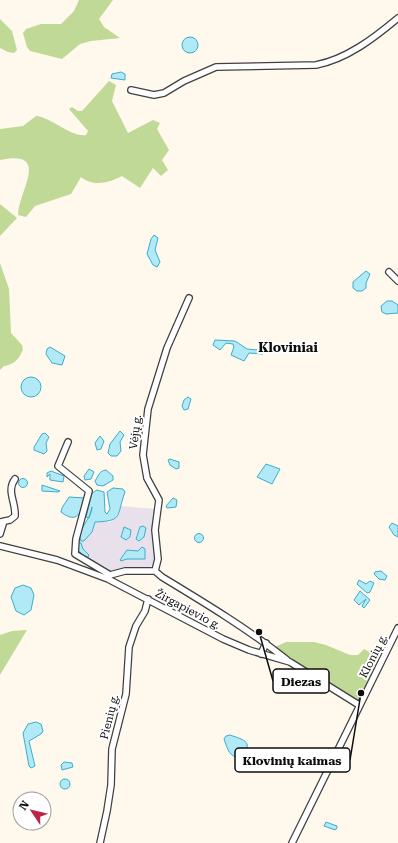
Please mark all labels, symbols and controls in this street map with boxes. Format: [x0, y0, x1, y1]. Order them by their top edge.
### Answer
district label: Kloviniai [258, 340, 318, 355]
street label: Vėjų g. [127, 414, 144, 450]
street label: Žirgapievio g. [153, 586, 223, 632]
street label: Klonių g. [357, 632, 390, 680]
callout: Diezas [273, 669, 329, 693]
text: Diezas [281, 675, 321, 689]
street label: Pienių g. [98, 693, 121, 741]
callout: Klovinių kaimas [235, 748, 350, 772]
text: Klovinių kaimas [243, 754, 342, 768]
north arrow [12, 791, 52, 831]
text: N [16, 798, 32, 813]

